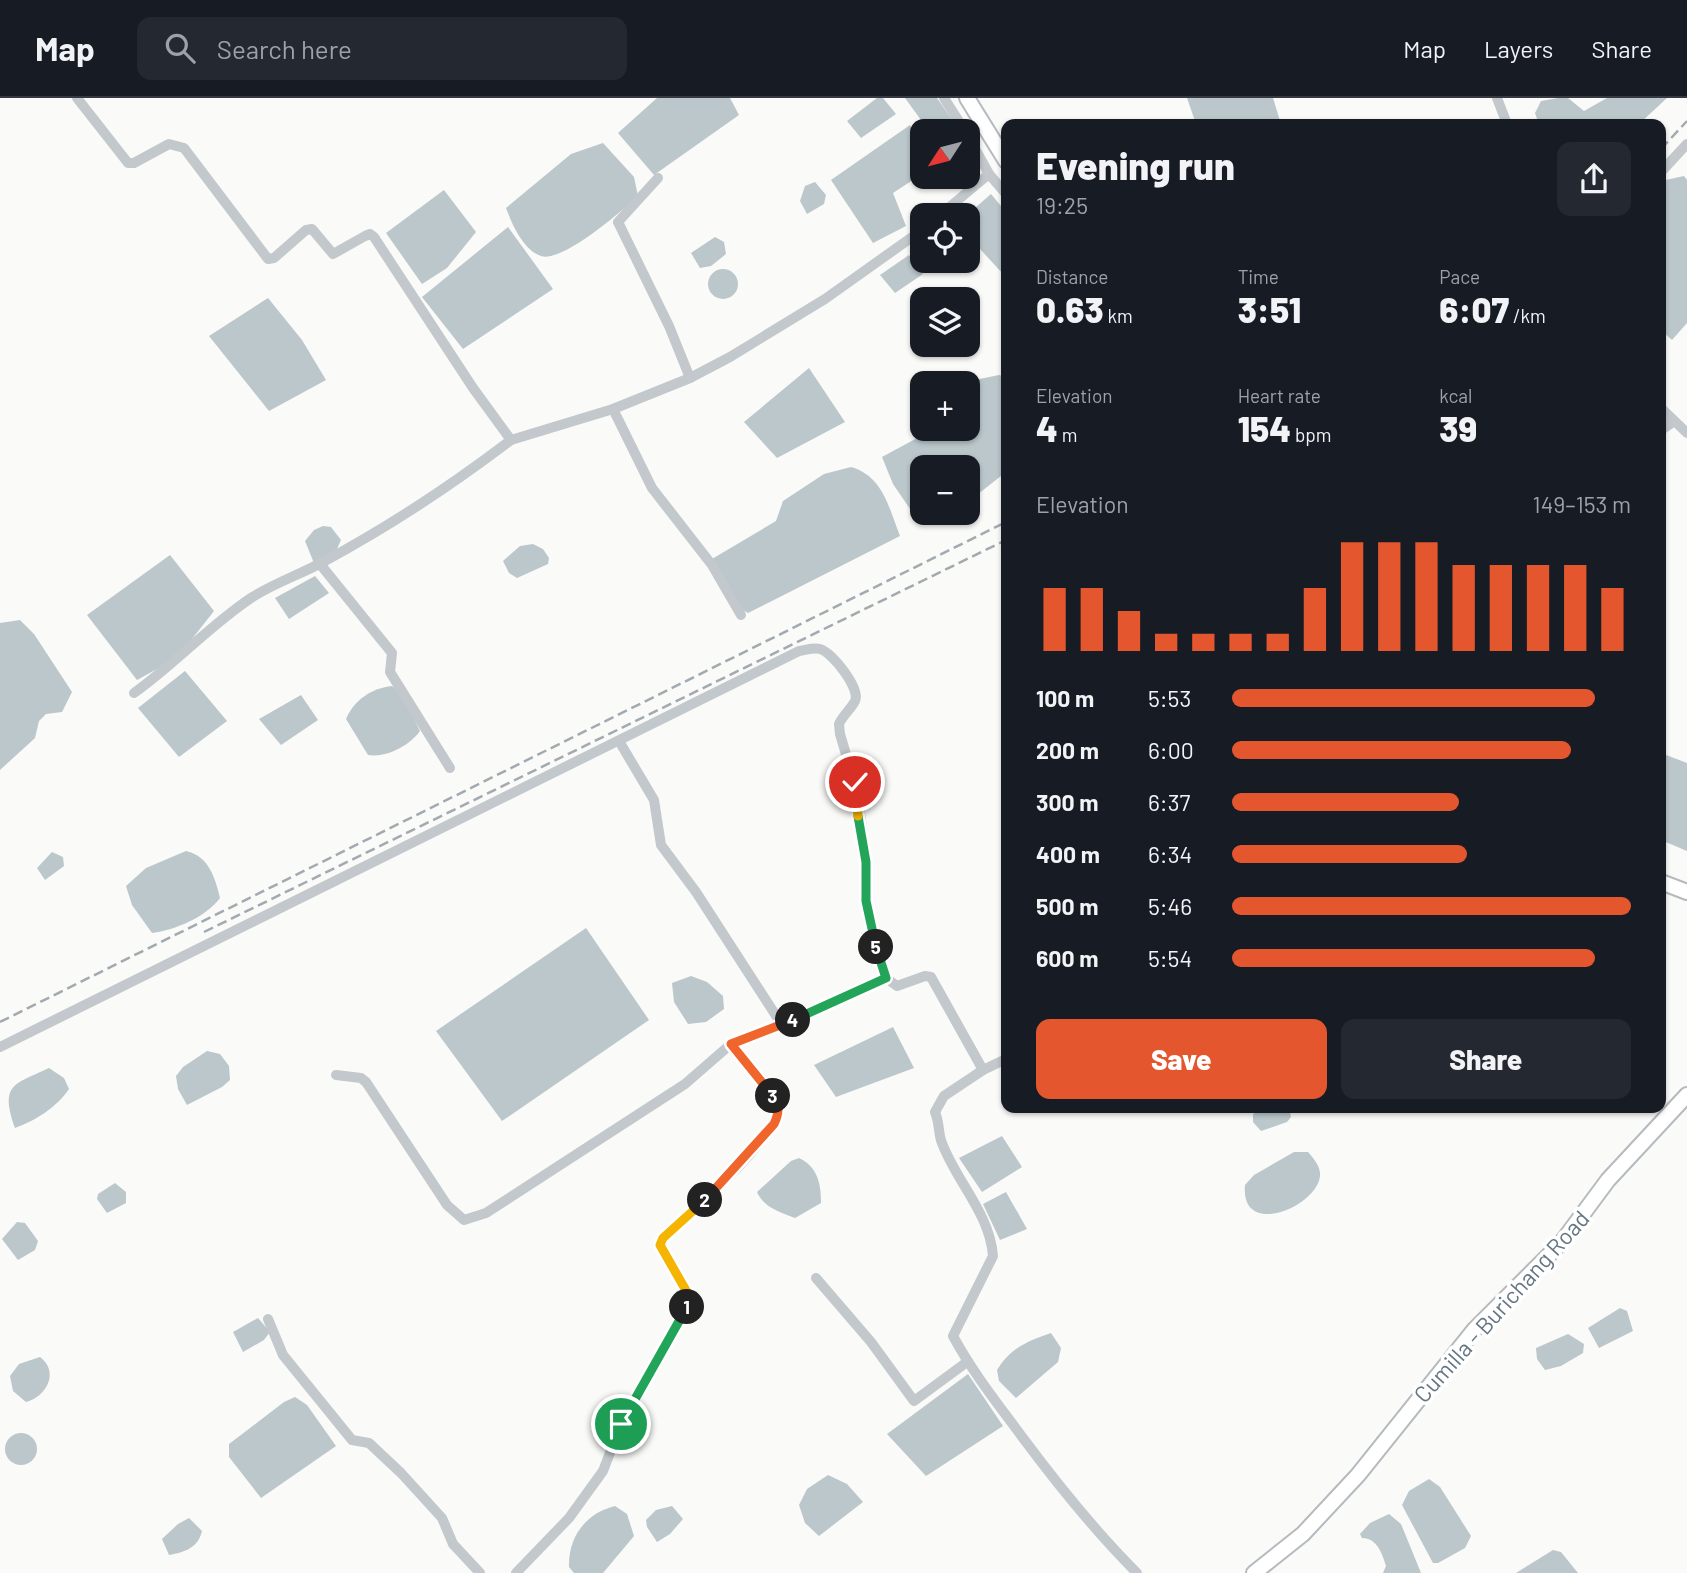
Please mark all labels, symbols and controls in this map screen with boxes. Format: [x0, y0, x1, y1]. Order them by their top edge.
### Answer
search box [137, 17, 627, 80]
text: Map [35, 28, 95, 68]
icon: search [161, 29, 199, 67]
text: Search here [217, 33, 352, 64]
text: Map [1403, 34, 1446, 63]
text: Layers [1484, 34, 1553, 63]
text: Share [1591, 34, 1652, 63]
north arrow [910, 119, 980, 189]
map controls [910, 119, 980, 525]
text: Evening run [1036, 142, 1235, 188]
button: share [1557, 142, 1631, 216]
text: 19:25 [1036, 191, 1088, 219]
button: locate [910, 203, 980, 273]
text: Distance [1036, 265, 1108, 288]
text: Time [1238, 265, 1279, 288]
text: Pace [1439, 265, 1480, 288]
button: layers [910, 287, 980, 357]
text: 0.63 [1036, 288, 1104, 330]
text: 3:51 [1238, 288, 1301, 330]
text: 6:07 [1439, 288, 1509, 330]
text: km [1104, 304, 1133, 327]
text: /km [1509, 304, 1546, 327]
button: + [910, 371, 980, 441]
text: Elevation [1036, 384, 1113, 407]
text: Heart rate [1238, 384, 1321, 407]
text: kcal [1439, 384, 1472, 407]
text: 4 [1036, 407, 1058, 449]
text: 154 [1238, 407, 1291, 449]
text: 39 [1439, 407, 1477, 449]
text: m [1058, 423, 1077, 446]
text: bpm [1291, 423, 1331, 446]
button: − [910, 455, 980, 525]
text: Elevation [1036, 490, 1129, 518]
text: 149–153 m [1533, 490, 1631, 518]
text: 100 m [1036, 684, 1094, 712]
text: 5:53 [1148, 684, 1191, 712]
text: 200 m [1036, 736, 1099, 764]
text: 6:00 [1148, 736, 1194, 764]
pin [825, 752, 885, 812]
icon: check [836, 763, 874, 801]
text: 300 m [1036, 788, 1098, 816]
text: 6:37 [1148, 788, 1190, 816]
text: 400 m [1036, 840, 1100, 868]
text: 6:34 [1148, 840, 1192, 868]
text: 500 m [1036, 892, 1098, 920]
text: 5:46 [1148, 892, 1192, 920]
pin: 5 [858, 930, 894, 964]
text: 5 [870, 935, 881, 958]
text: 600 m [1036, 944, 1098, 972]
text: 5:54 [1148, 944, 1192, 972]
pin: 4 [776, 1002, 810, 1038]
text: 4 [787, 1008, 798, 1031]
button: Save [1036, 1019, 1327, 1099]
button: Share [1341, 1019, 1631, 1099]
pin: 3 [756, 1079, 790, 1114]
text: 3 [767, 1084, 778, 1107]
pin: 2 [688, 1182, 722, 1218]
text: 2 [699, 1188, 710, 1211]
street label: Cumilla - Burichang Road [1407, 1204, 1595, 1408]
pin: 1 [670, 1290, 704, 1324]
text: 1 [683, 1295, 690, 1318]
pin [591, 1394, 651, 1454]
icon: arrive [602, 1405, 640, 1443]

